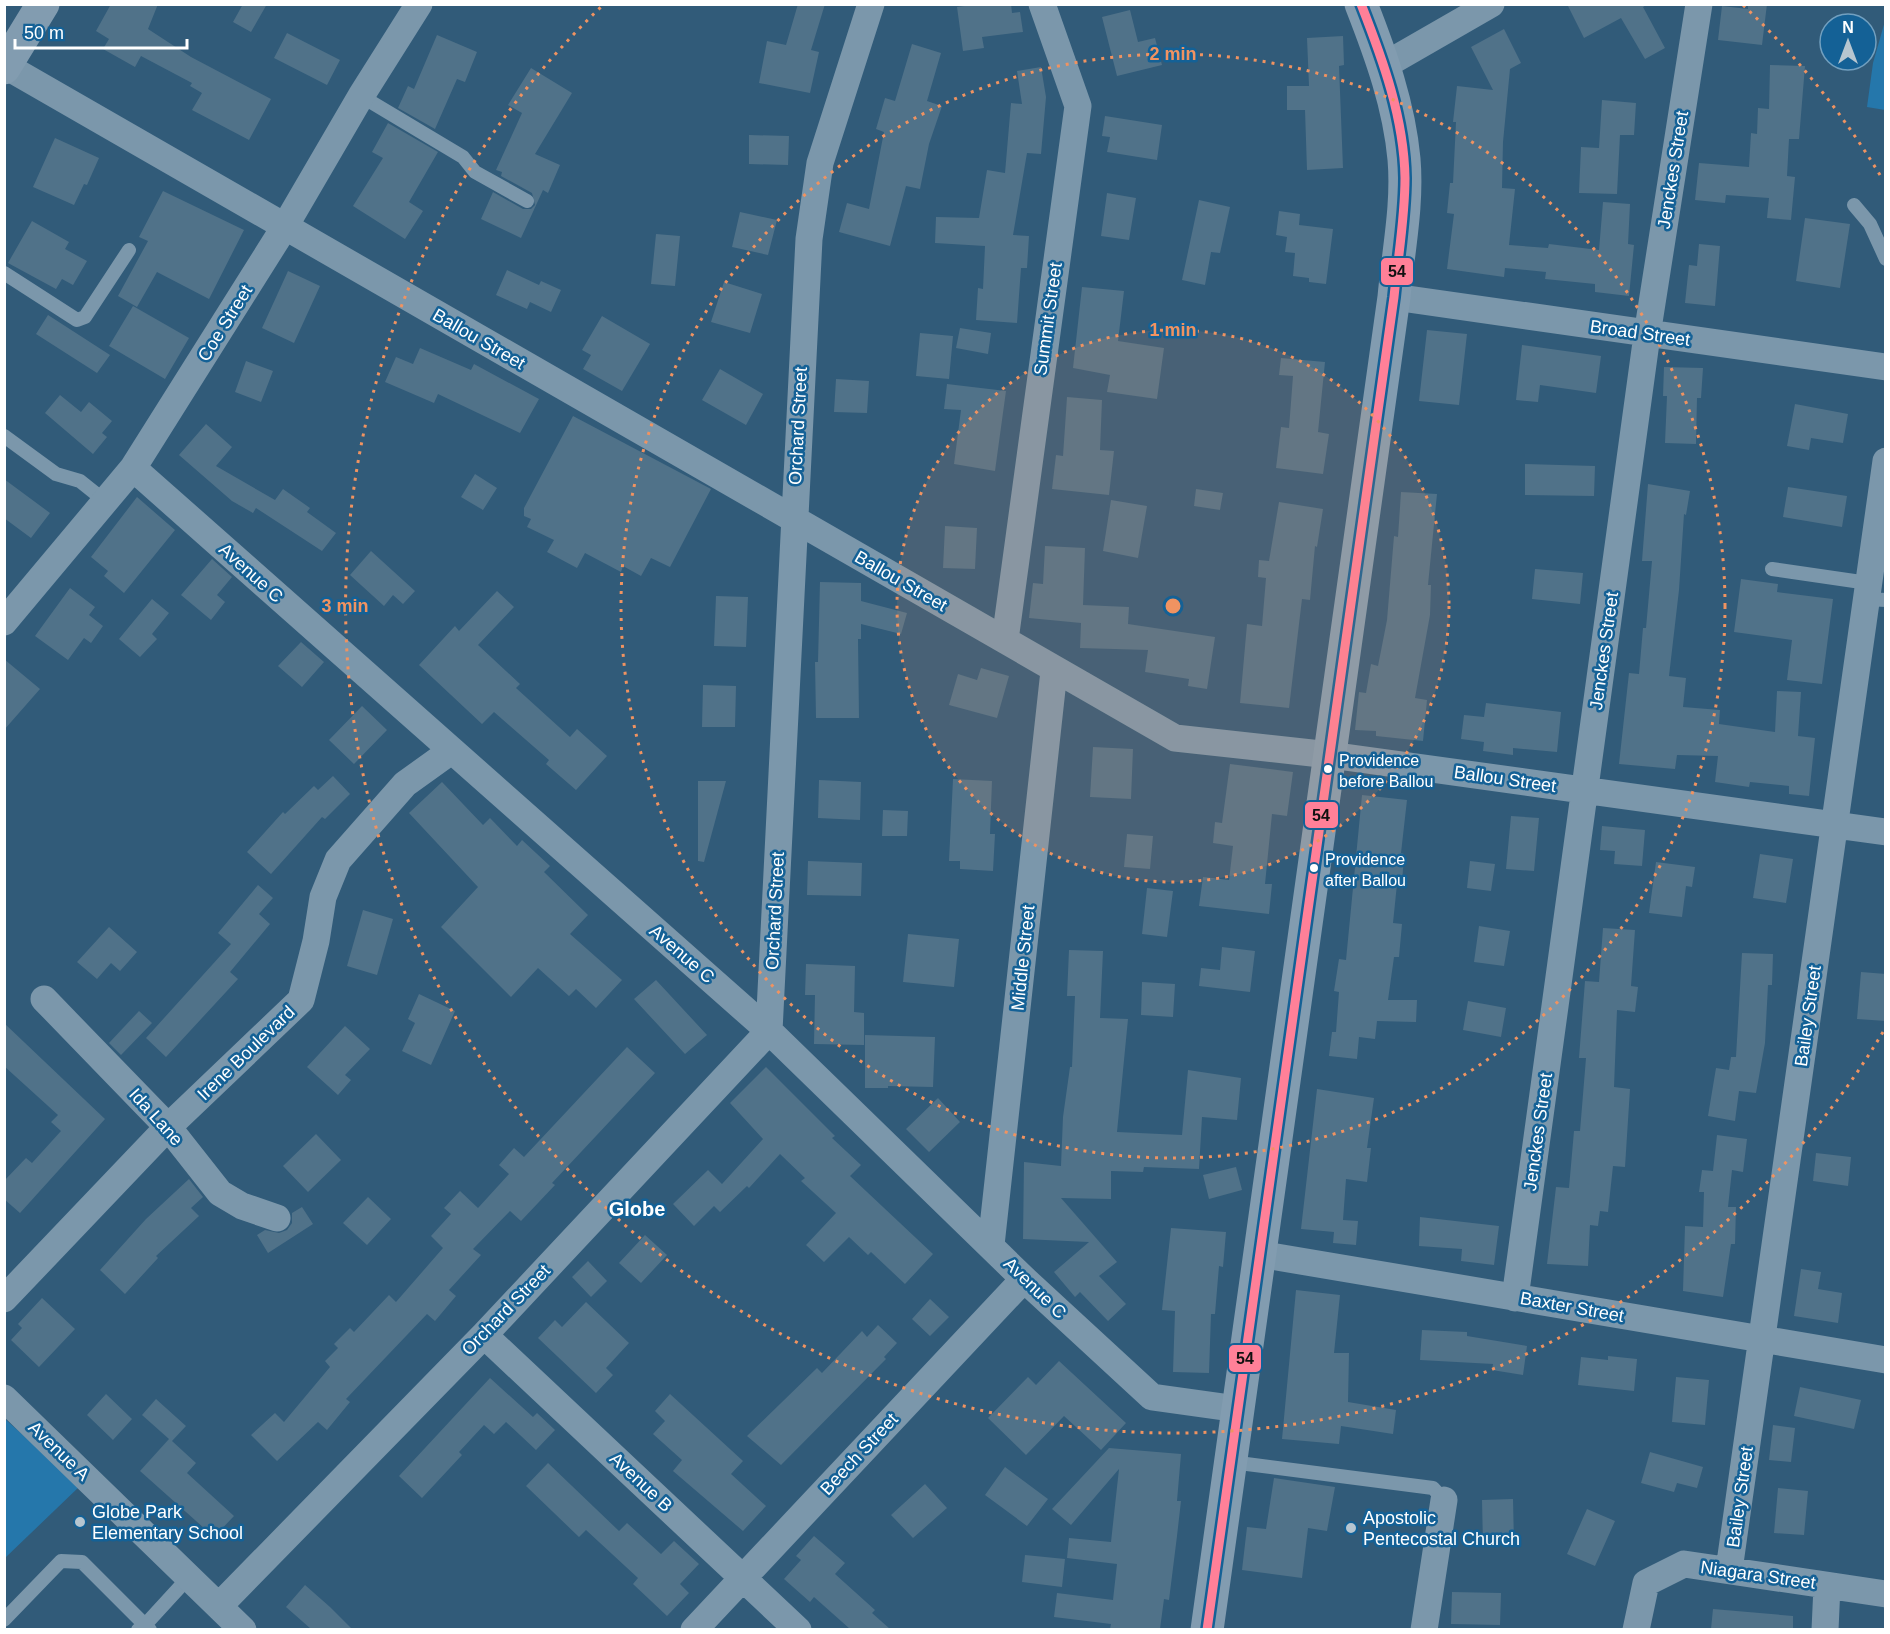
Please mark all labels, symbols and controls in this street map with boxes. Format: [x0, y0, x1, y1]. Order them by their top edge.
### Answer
scale bar [15, 12, 188, 50]
north arrow [1818, 12, 1878, 72]
text: N [1842, 19, 1854, 36]
text: 50 m [24, 23, 64, 43]
text: 2 min [1149, 44, 1197, 64]
street label: Jenckes Street [1654, 110, 1692, 230]
line badge: 54 [1380, 257, 1414, 286]
street label: Summit Street [1030, 261, 1066, 377]
text: 54 [1388, 263, 1406, 280]
street label: Coe Street [194, 281, 256, 365]
street label: Ballou Street [429, 305, 529, 373]
street label: Broad Street [1589, 316, 1691, 350]
text: 1 min [1149, 320, 1197, 340]
street label: Orchard Street [785, 367, 811, 485]
street label: Avenue C [215, 539, 287, 607]
street label: Ballou Street [851, 547, 951, 615]
street label: Jenckes Street [1586, 591, 1622, 711]
text: 3 min [321, 596, 369, 616]
centre of rings [1163, 596, 1183, 616]
place label: Providence before Ballou [1339, 752, 1433, 790]
street label: Ballou Street [1453, 762, 1557, 796]
marker: Providence before Ballou [1322, 763, 1334, 775]
line badge: 54 [1304, 801, 1339, 829]
text: 54 [1312, 807, 1330, 824]
place label: Providence after Ballou [1325, 851, 1406, 889]
street label: Orchard Street [762, 852, 788, 970]
marker: Providence after Ballou [1308, 862, 1320, 874]
street label: Middle Street [1008, 904, 1038, 1012]
street label: Avenue C [646, 921, 718, 987]
street label: Bailey Street [1791, 964, 1825, 1068]
street label: Irene Boulevard [193, 1002, 299, 1104]
street label: Jenckes Street [1520, 1072, 1556, 1192]
street label: Ida Lane [125, 1084, 187, 1150]
district label: Globe [609, 1198, 665, 1220]
street label: Avenue C [1000, 1253, 1070, 1323]
street label: Orchard Street [458, 1261, 554, 1359]
street label: Baxter Street [1519, 1288, 1625, 1326]
line badge: 54 [1228, 1344, 1262, 1373]
text: 54 [1236, 1350, 1254, 1367]
street label: Beech Street [816, 1409, 902, 1499]
street label: Avenue A [24, 1417, 94, 1485]
street label: Bailey Street [1723, 1445, 1757, 1549]
street label: Avenue B [606, 1448, 676, 1516]
place label: Globe Park Elementary School [92, 1502, 243, 1543]
place label: Apostolic Pentecostal Church [1363, 1508, 1520, 1549]
marker: Globe Park Elementary School [73, 1515, 87, 1529]
marker: Apostolic Pentecostal Church [1344, 1521, 1358, 1535]
street label: Niagara Street [1699, 1557, 1817, 1593]

